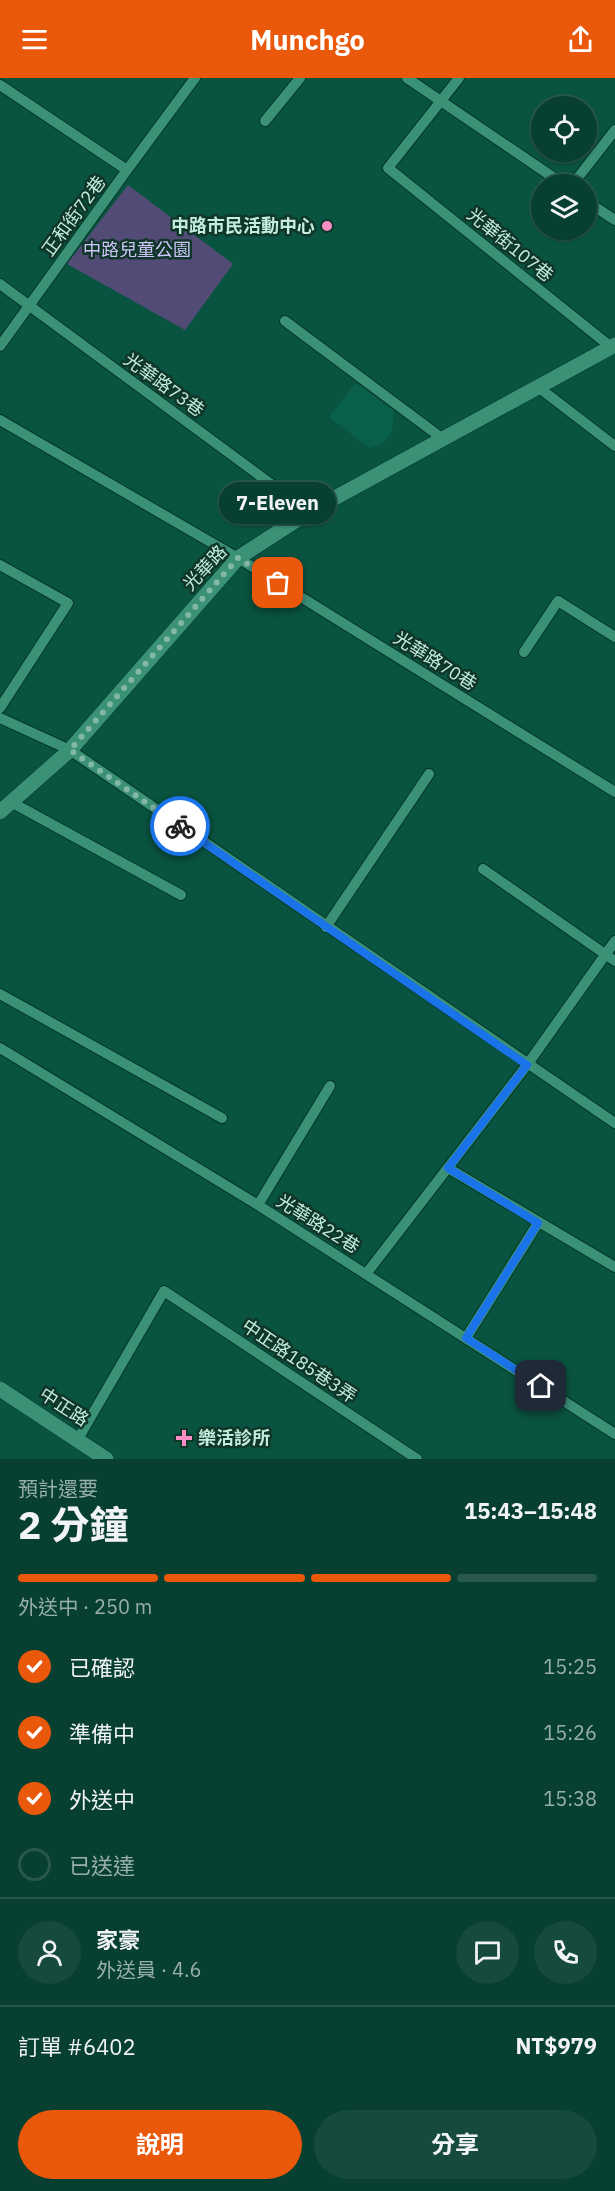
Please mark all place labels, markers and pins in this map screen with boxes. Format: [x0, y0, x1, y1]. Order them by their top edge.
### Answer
place label: 中路市民活動中心 [171, 214, 315, 237]
marker: 中路市民活動中心 [320, 219, 334, 233]
callout: 7-Eleven [220, 481, 336, 523]
pin [252, 557, 303, 608]
pin [515, 1360, 566, 1411]
place label: 樂活診所 [198, 1426, 270, 1449]
marker: 樂活診所 [175, 1429, 193, 1447]

